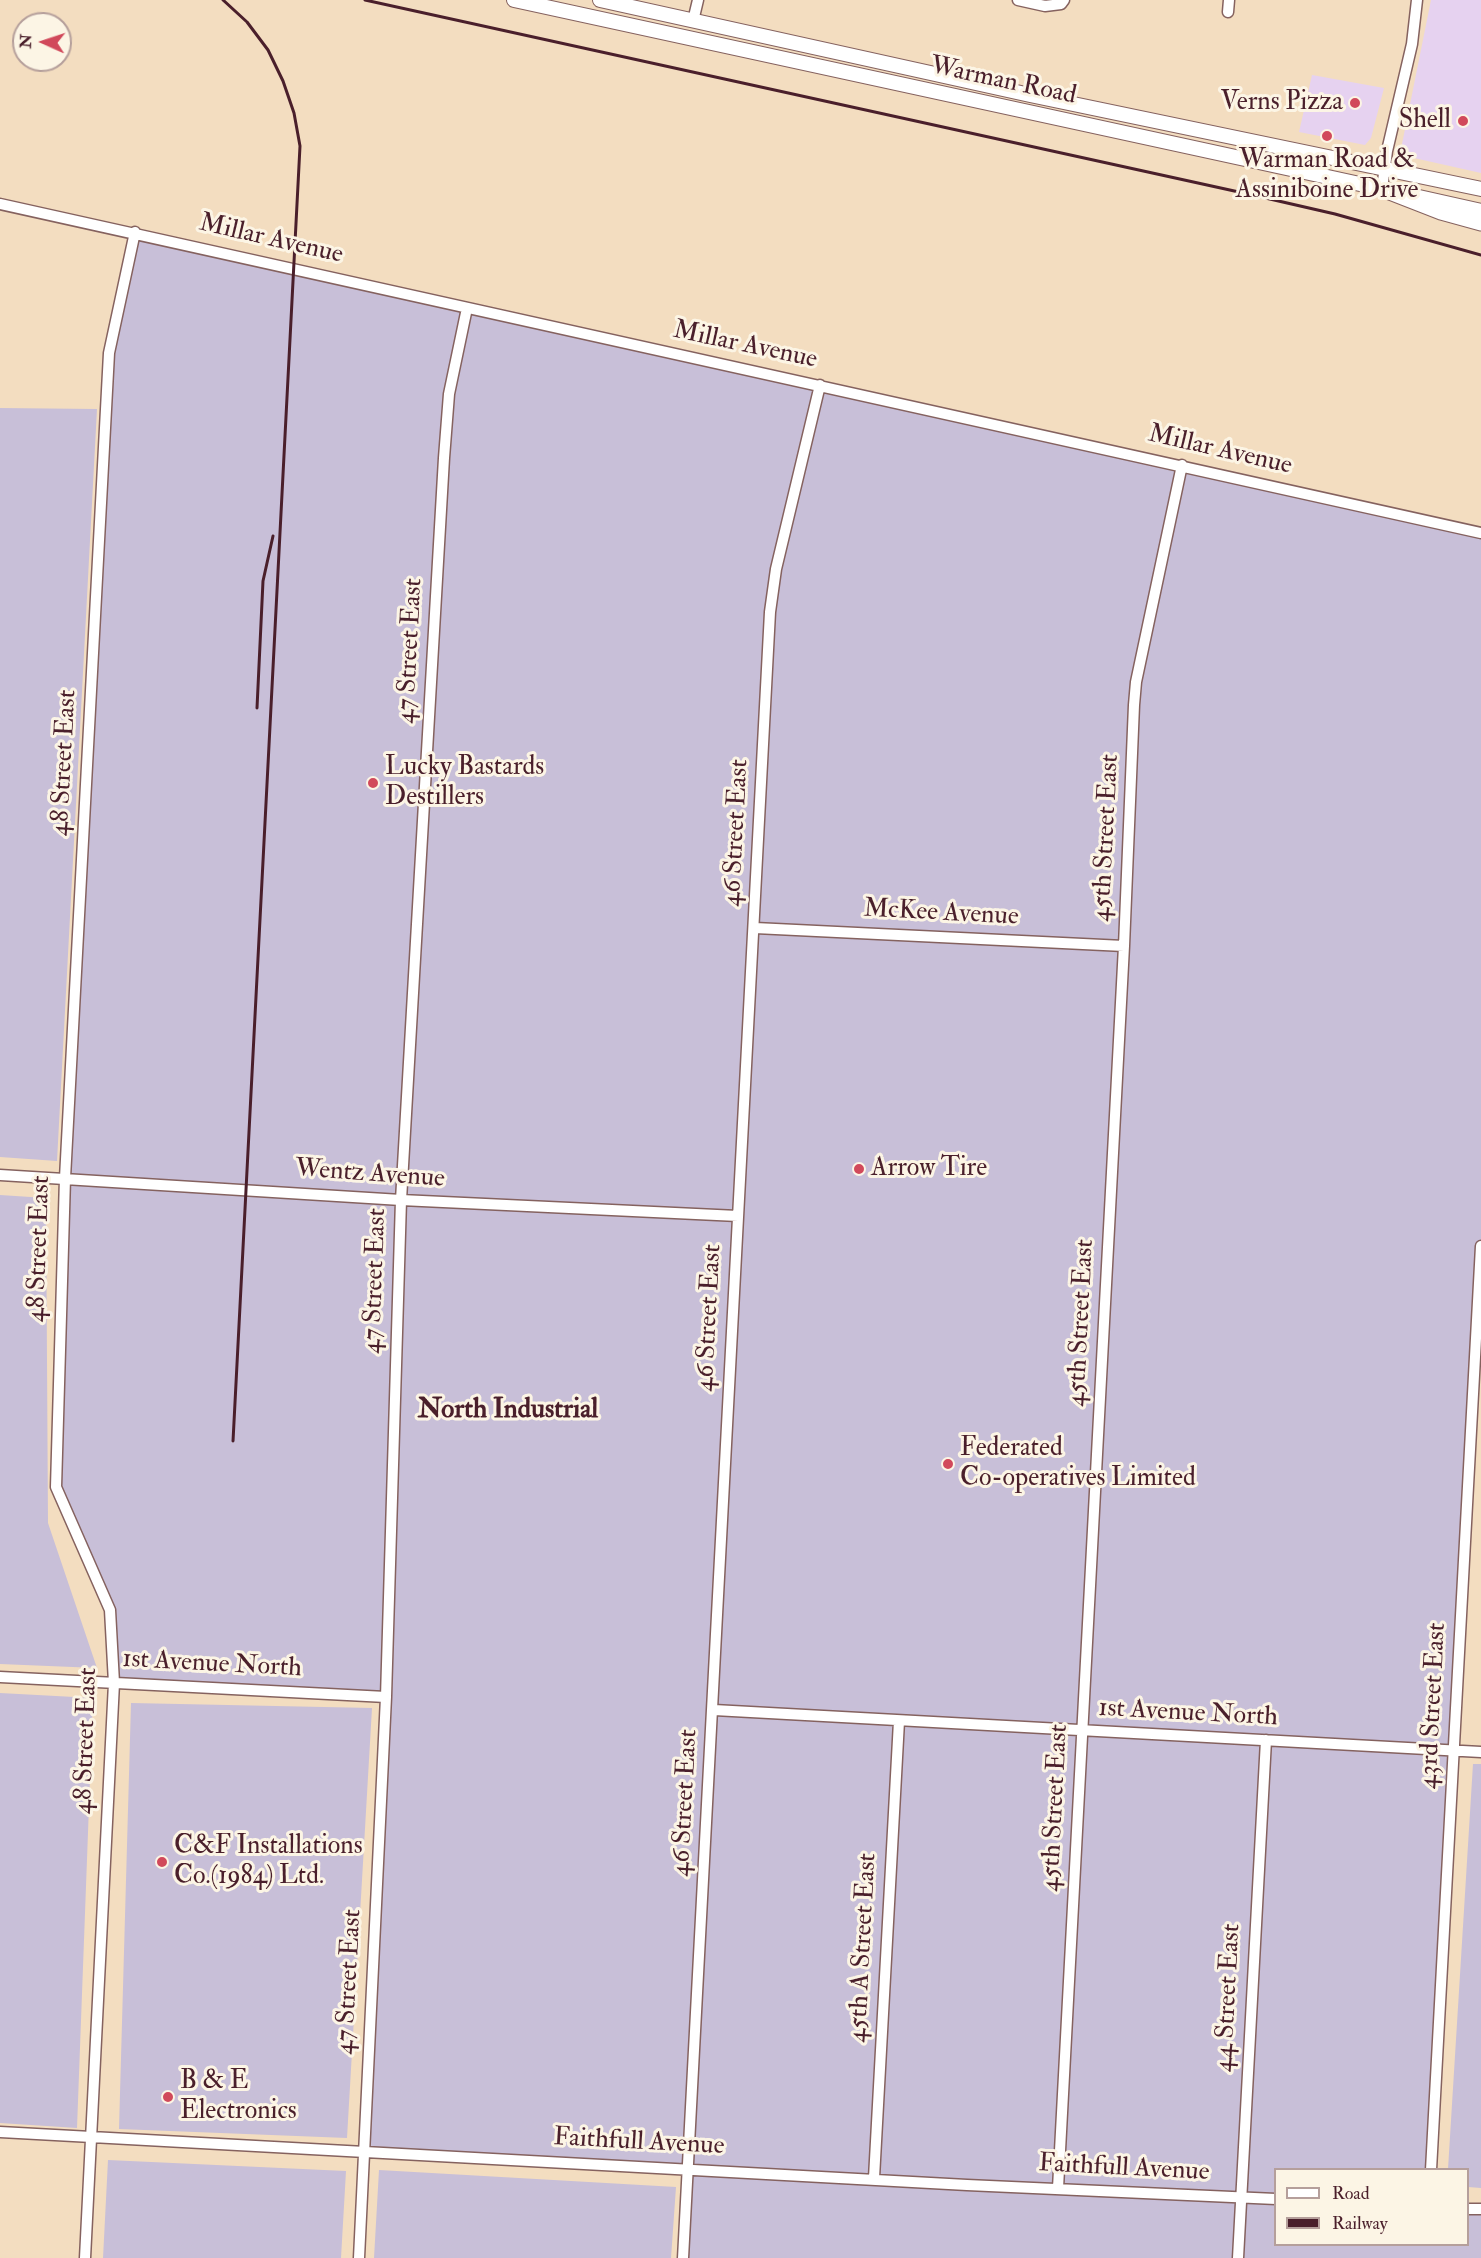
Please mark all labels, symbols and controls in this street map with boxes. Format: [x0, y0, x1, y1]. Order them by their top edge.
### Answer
north arrow [12, 12, 72, 72]
text: N [16, 33, 36, 49]
street label: Warman Road [927, 51, 1079, 113]
place label: Verns Pizza [1221, 87, 1343, 119]
marker: Verns Pizza [1348, 96, 1362, 110]
place label: Shell [1399, 105, 1451, 137]
marker: Shell [1456, 114, 1470, 128]
marker: Warman Road & Assiniboine Drive [1320, 129, 1334, 143]
place label: Warman Road & Assiniboine Drive [1236, 145, 1418, 206]
street label: Millar Avenue [196, 208, 346, 272]
street label: Millar Avenue [670, 316, 820, 376]
street label: Millar Avenue [1145, 419, 1295, 483]
street label: 47 Street East [392, 577, 430, 725]
street label: 48 Street East [46, 689, 84, 837]
place label: Lucky Bastards Destillers [385, 752, 544, 814]
street label: 45th Street East [1087, 753, 1127, 923]
street label: 46 Street East [718, 759, 756, 907]
marker: Lucky Bastards Destillers [366, 776, 380, 790]
street label: McKee Avenue [863, 894, 1019, 934]
place label: Arrow Tire [871, 1153, 987, 1185]
street label: Wentz Avenue [294, 1154, 446, 1196]
marker: Arrow Tire [852, 1162, 866, 1176]
street label: 48 Street East [22, 1175, 58, 1323]
street label: 47 Street East [358, 1208, 394, 1354]
street label: 45th Street East [1062, 1238, 1102, 1408]
street label: 46 Street East [691, 1244, 729, 1392]
district label: North Industrial [418, 1395, 598, 1427]
place label: Federated Co-operatives Limited [960, 1433, 1196, 1494]
marker: Federated Co-operatives Limited [941, 1457, 955, 1471]
street label: 43rd Street East [1414, 1622, 1454, 1790]
street label: 1st Avenue North [121, 1645, 303, 1685]
street label: 48 Street East [69, 1667, 105, 1815]
street label: 1st Avenue North [1097, 1694, 1279, 1734]
street label: 45th Street East [1036, 1723, 1076, 1893]
street label: 46 Street East [667, 1729, 705, 1877]
place label: C&F Installations Co.(1984) Ltd. [174, 1831, 363, 1892]
street label: 45th A Street East [843, 1852, 885, 2044]
marker: C&F Installations Co.(1984) Ltd. [155, 1855, 169, 1869]
street label: 47 Street East [331, 1908, 369, 2056]
street label: 44 Street East [1210, 1923, 1248, 2073]
place label: B & E Electronics [180, 2066, 297, 2128]
marker: B & E Electronics [161, 2090, 175, 2104]
street label: Faithfull Avenue [553, 2123, 725, 2163]
street label: Faithfull Avenue [1038, 2149, 1210, 2189]
legend [1274, 2168, 1469, 2246]
text: Road [1332, 2182, 1370, 2205]
text: Railway [1332, 2212, 1388, 2235]

